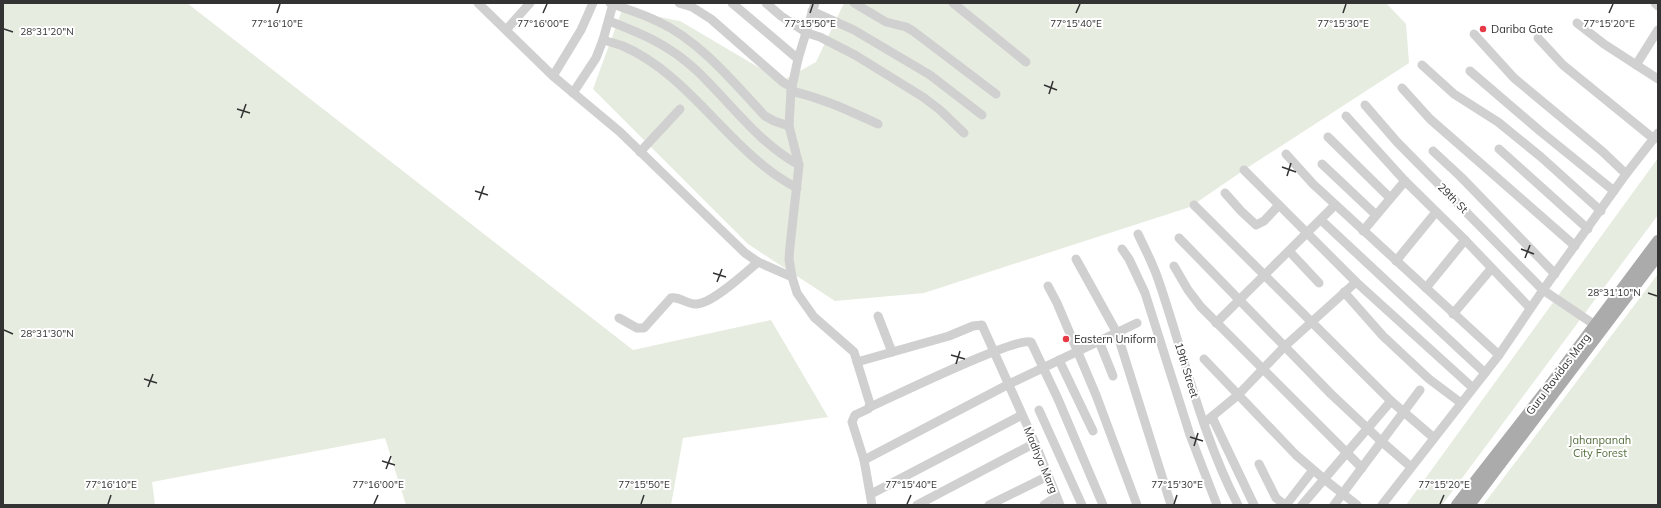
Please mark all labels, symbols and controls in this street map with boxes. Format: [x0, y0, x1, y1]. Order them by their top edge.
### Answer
text: 77°16'10"E [251, 17, 303, 30]
text: 77°16'00"E [517, 17, 569, 30]
text: 77°15'50"E [784, 17, 836, 30]
text: 77°15'40"E [1050, 17, 1102, 30]
text: 77°15'30"E [1317, 17, 1369, 30]
text: 77°15'20"E [1583, 17, 1635, 30]
place label: Dariba Gate [1491, 22, 1553, 36]
marker: Dariba Gate [1478, 24, 1488, 34]
text: 28°31'20"N [20, 25, 74, 38]
street label: 29th St [1435, 180, 1471, 216]
text: 28°31'10"N [1587, 286, 1641, 299]
text: 28°31'30"N [20, 327, 74, 340]
street label: Guru Ravidas Marg [1523, 331, 1593, 417]
place label: Eastern Uniform [1074, 332, 1156, 346]
marker: Eastern Uniform [1061, 334, 1071, 344]
street label: 19th Street [1172, 341, 1202, 399]
street label: Madhya Marg [1021, 425, 1061, 495]
park label: Jahanpanah City Forest [1569, 433, 1631, 460]
text: 77°16'10"E [85, 478, 137, 491]
text: 77°16'00"E [352, 478, 404, 491]
text: 77°15'50"E [618, 478, 670, 491]
text: 77°15'40"E [885, 478, 937, 491]
text: 77°15'30"E [1151, 478, 1203, 491]
text: 77°15'20"E [1418, 478, 1470, 491]

